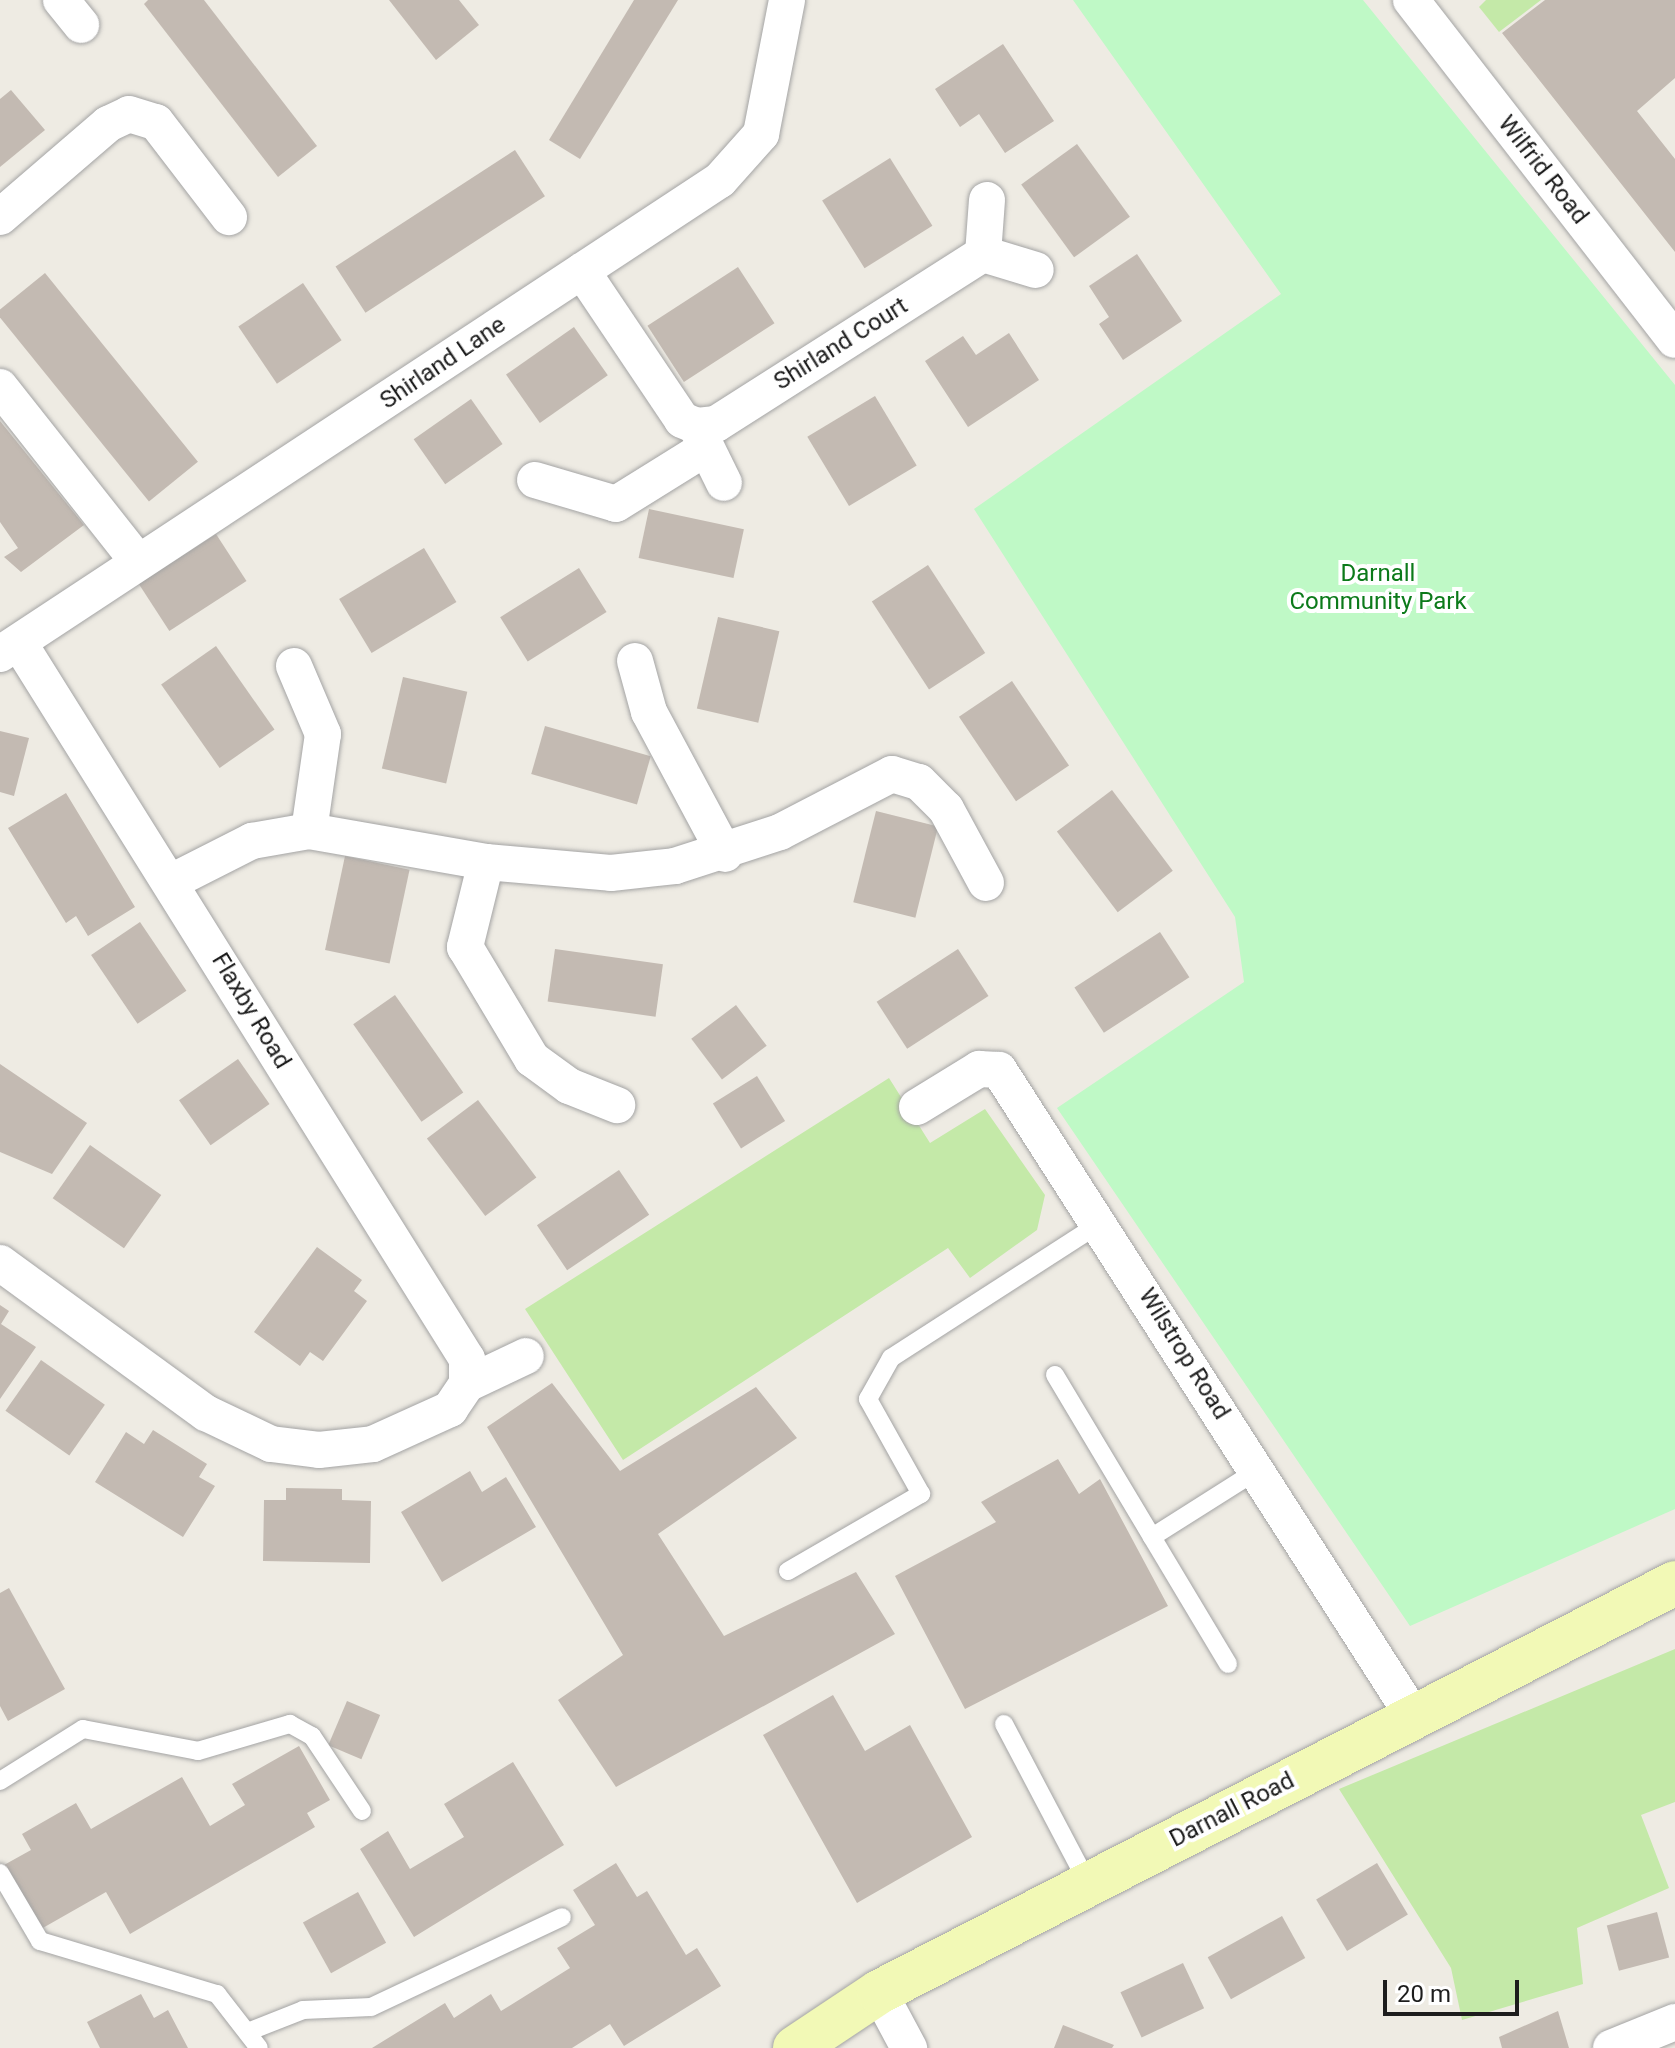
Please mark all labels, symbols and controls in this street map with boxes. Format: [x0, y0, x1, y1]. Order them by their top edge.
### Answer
street label: Wilfrid Road [1492, 110, 1594, 230]
street label: Shirland Court [769, 291, 913, 397]
street label: Shirland Lane [375, 311, 511, 415]
park label: Darnall Community Park [1289, 560, 1467, 616]
street label: Flaxby Road [205, 948, 297, 1074]
street label: Wilstrop Road [1132, 1283, 1236, 1425]
street label: Darnall Road [1165, 1766, 1299, 1854]
scale bar [1387, 1964, 1523, 2014]
text: 20 m [1397, 1980, 1451, 2008]

